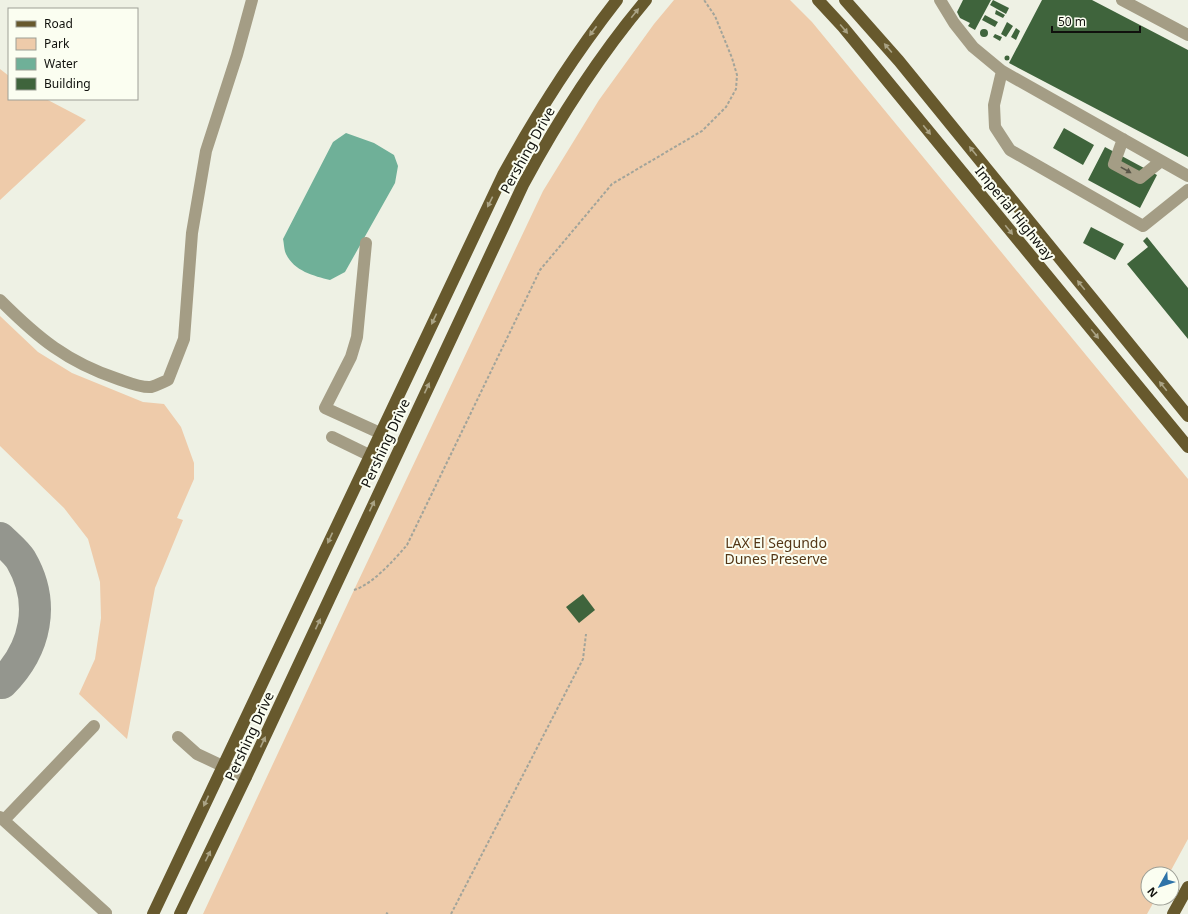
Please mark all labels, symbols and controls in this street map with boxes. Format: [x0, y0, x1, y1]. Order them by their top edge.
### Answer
legend [8, 8, 138, 100]
one-way arrow [630, 8, 639, 19]
scale bar [1052, 8, 1140, 34]
text: 50 m [1058, 13, 1086, 30]
text: Road [44, 15, 73, 32]
one-way arrow [840, 24, 849, 35]
one-way arrow [590, 26, 598, 36]
text: Park [44, 35, 70, 52]
one-way arrow [883, 43, 892, 53]
text: Water [44, 55, 78, 72]
text: Building [44, 75, 91, 92]
street label: Pershing Drive [495, 103, 559, 197]
one-way arrow [922, 124, 931, 135]
one-way arrow [968, 146, 977, 157]
street label: Imperial Highway [971, 162, 1059, 265]
one-way arrow [1120, 166, 1131, 173]
one-way arrow [487, 196, 493, 207]
one-way arrow [1005, 225, 1014, 235]
one-way arrow [1077, 279, 1086, 290]
one-way arrow [431, 313, 437, 325]
one-way arrow [1090, 328, 1099, 339]
one-way arrow [1159, 380, 1168, 391]
one-way arrow [424, 382, 430, 394]
street label: Pershing Drive [356, 395, 414, 491]
one-way arrow [369, 500, 376, 512]
one-way arrow [327, 532, 333, 543]
park label: LAX El Segundo Dunes Preserve [724, 533, 828, 568]
one-way arrow [315, 618, 321, 629]
street label: Pershing Drive [220, 688, 278, 784]
one-way arrow [260, 736, 266, 747]
one-way arrow [203, 795, 209, 807]
one-way arrow [205, 851, 211, 862]
north arrow [1140, 866, 1180, 906]
text: N [1143, 884, 1160, 901]

